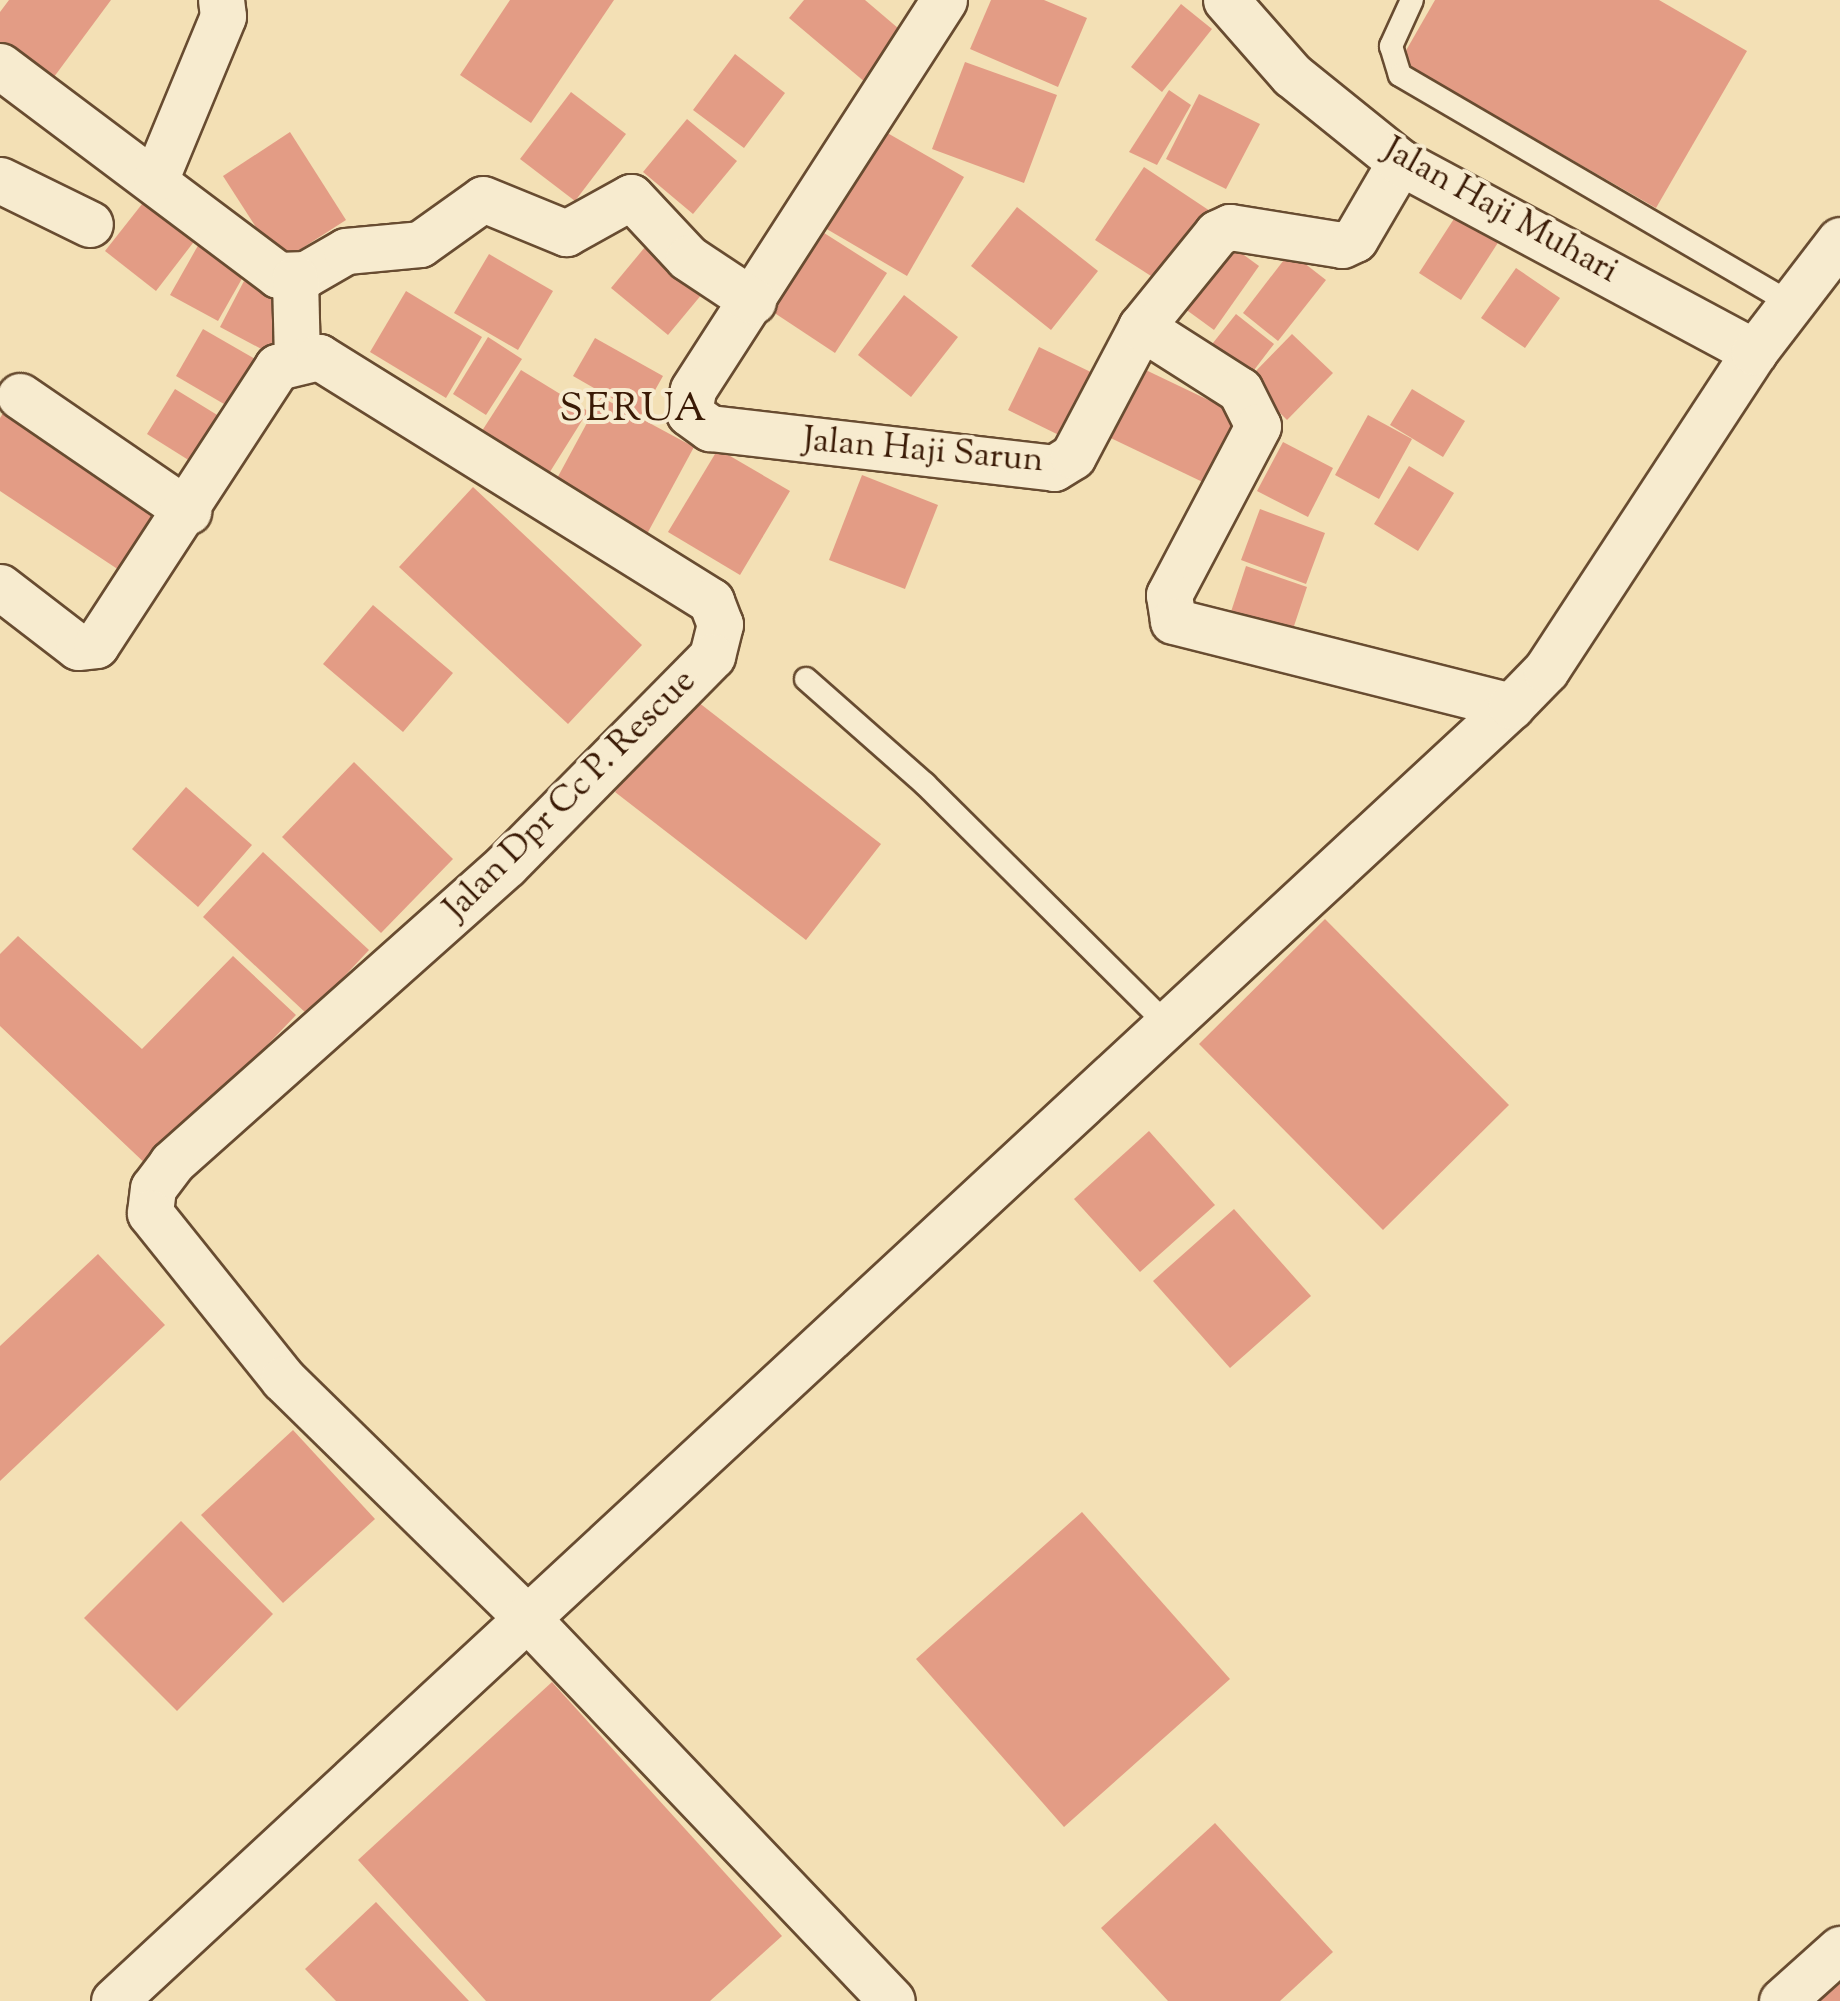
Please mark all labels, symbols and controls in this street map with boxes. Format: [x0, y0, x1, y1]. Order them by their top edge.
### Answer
street label: Jalan Haji Muhari [1375, 130, 1625, 294]
district label: SERUA [559, 387, 709, 435]
street label: Jalan Haji Sarun [801, 421, 1045, 483]
street label: Jalan Dpr Cc P. Rescue [436, 661, 706, 931]

